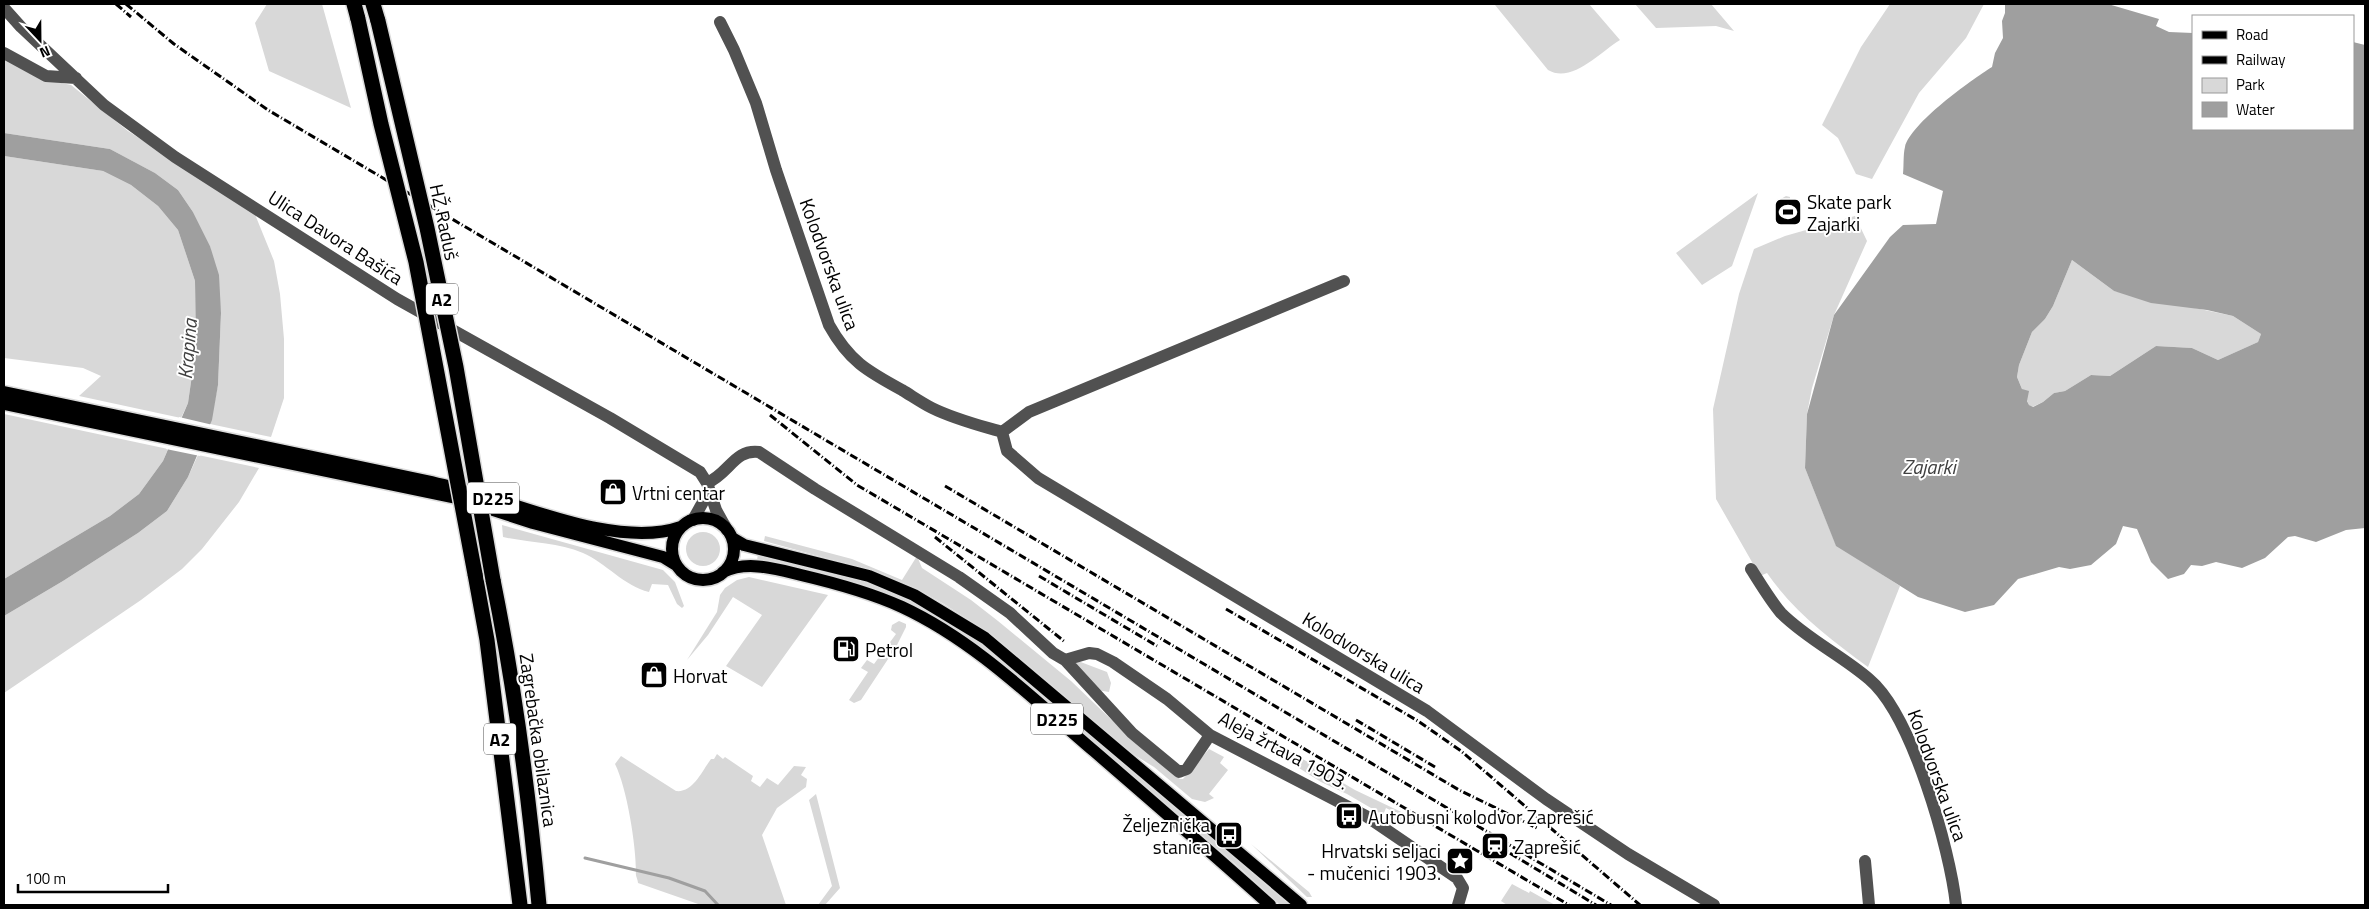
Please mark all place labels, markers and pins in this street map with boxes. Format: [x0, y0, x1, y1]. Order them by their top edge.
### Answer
place label: Skate park Zajarki [1807, 187, 1892, 238]
sports icon: Skate park Zajarki [1773, 197, 1803, 227]
shop icon: Vrtni centar [598, 477, 628, 507]
place label: Vrtni centar [632, 478, 725, 507]
fuel station icon: Petrol [831, 634, 861, 664]
place label: Petrol [865, 635, 913, 664]
shop icon: Horvat [639, 660, 669, 690]
place label: Horvat [673, 661, 728, 690]
bus stop icon: Autobusni kolodvor Zaprešić [1334, 801, 1364, 831]
place label: Autobusni kolodvor Zaprešić [1368, 802, 1594, 831]
place label: Željeznička stanica [1122, 810, 1210, 861]
bus stop icon: Željeznička stanica [1214, 820, 1244, 850]
station icon: Zaprešić [1480, 831, 1510, 861]
place label: Zaprešić [1514, 832, 1581, 861]
place label: Hrvatski seljaci - mučenici 1903. [1307, 836, 1441, 887]
place icon: Hrvatski seljaci - mučenici 1903. [1445, 846, 1475, 876]

